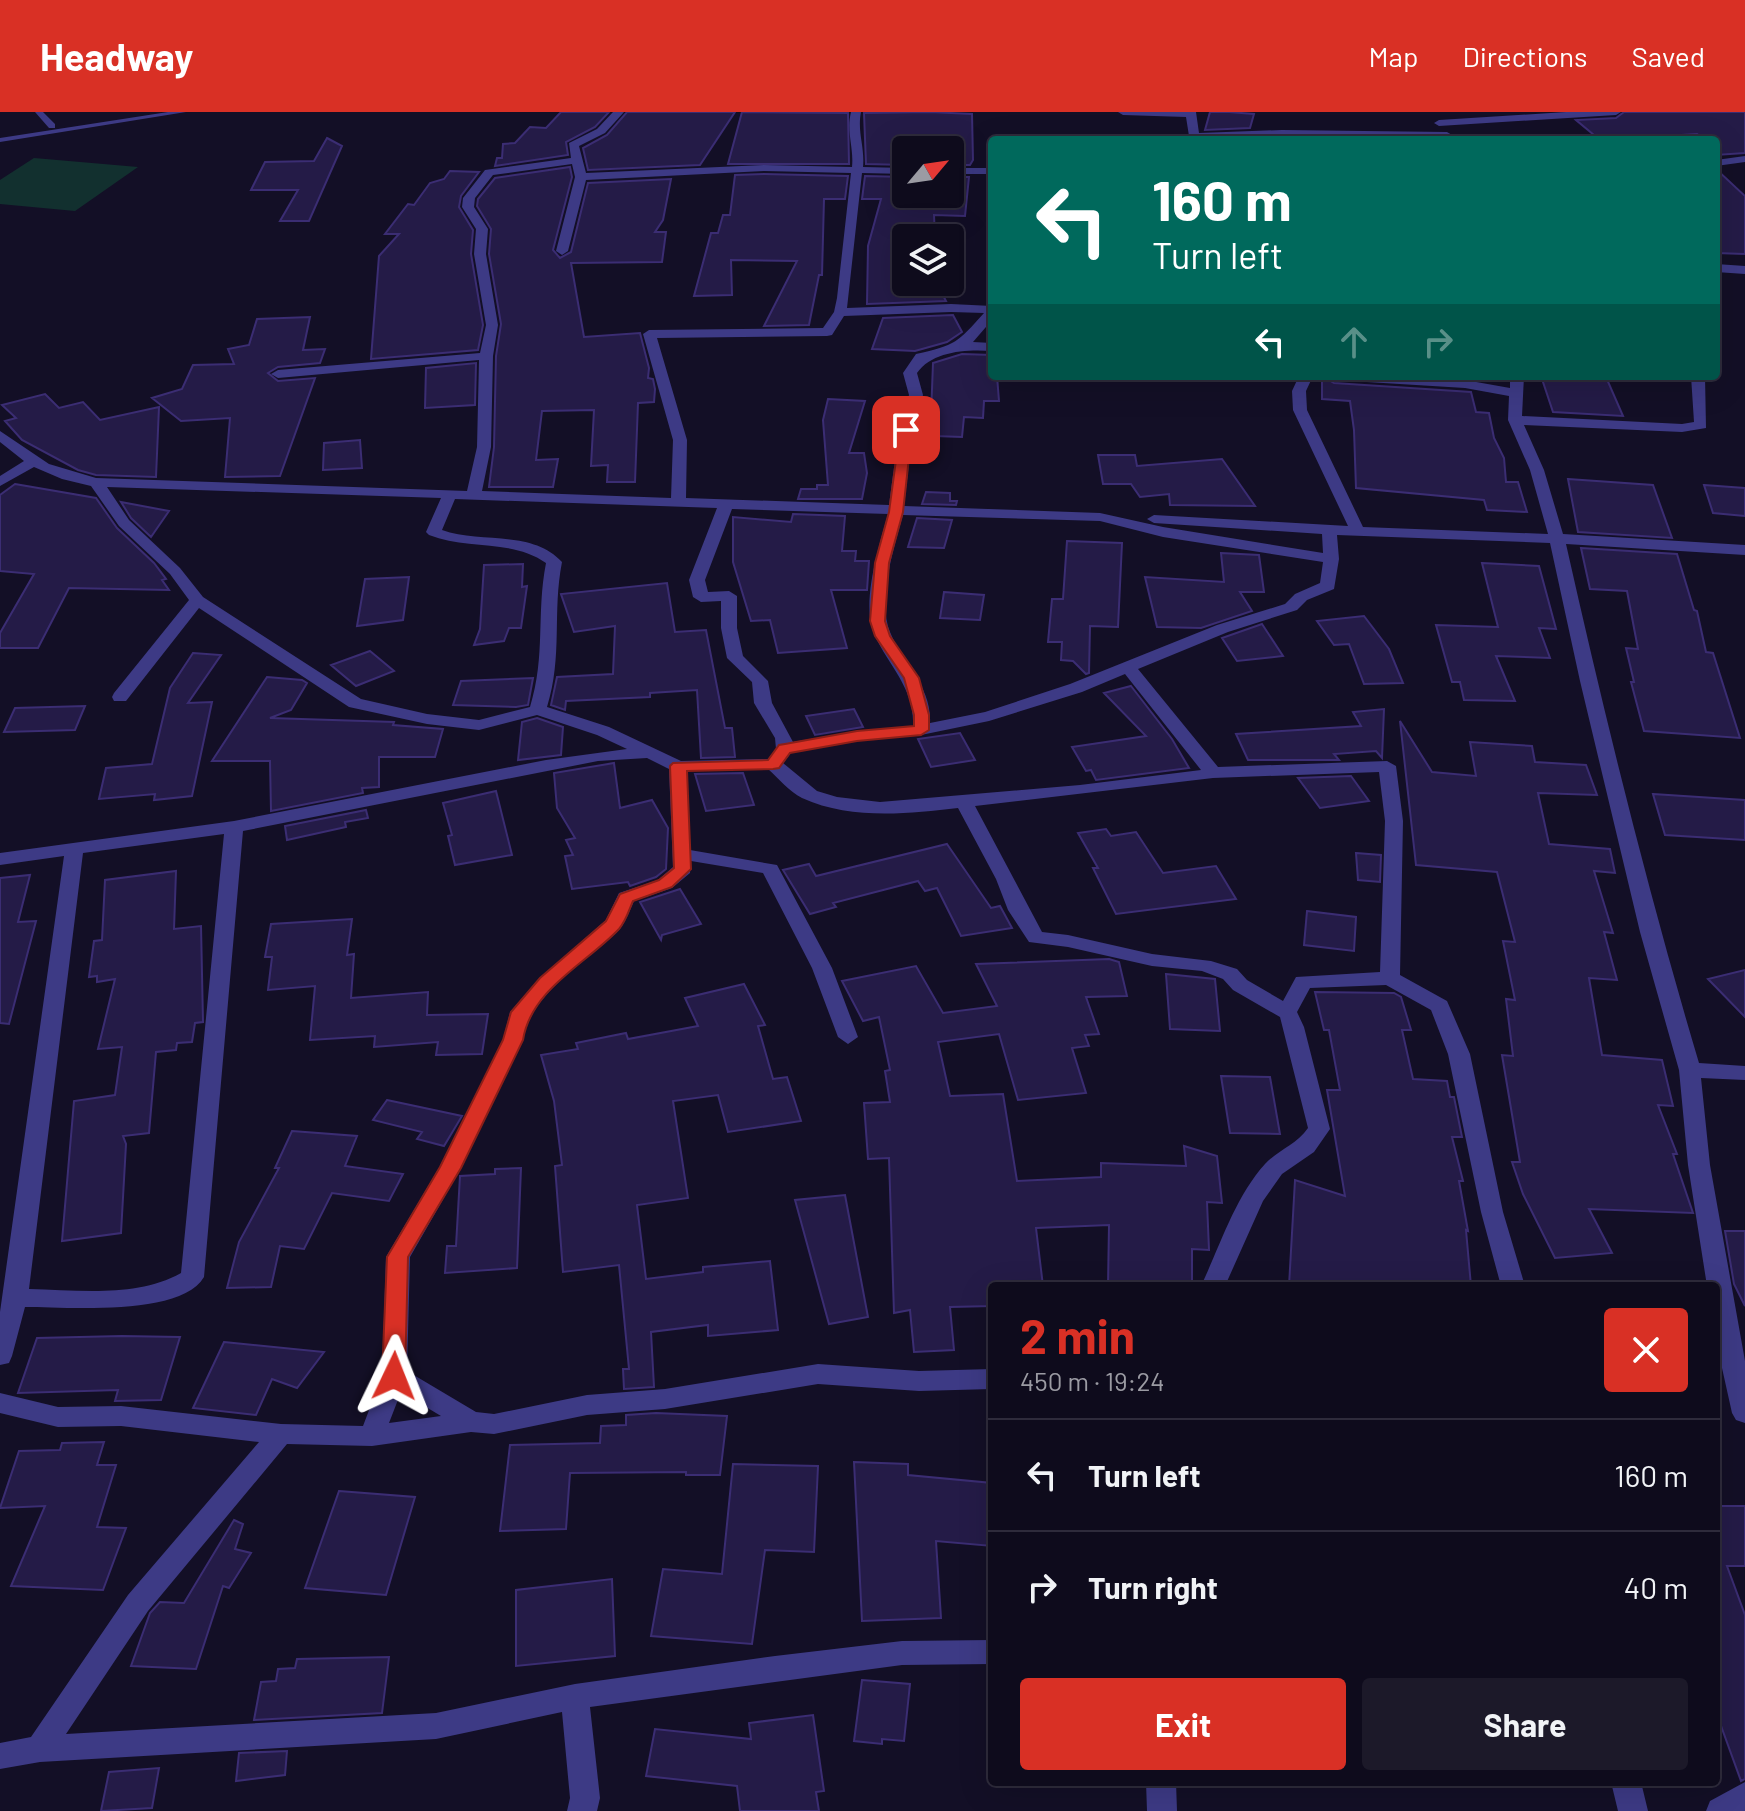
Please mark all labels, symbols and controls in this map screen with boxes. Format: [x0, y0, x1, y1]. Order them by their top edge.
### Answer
text: Headway [40, 33, 193, 79]
text: Map [1369, 39, 1418, 73]
text: Directions [1462, 39, 1588, 73]
text: Saved [1632, 39, 1705, 73]
north arrow [892, 136, 964, 208]
map controls [892, 136, 964, 296]
text: 160 m [1152, 165, 1292, 232]
icon: left [1020, 168, 1124, 272]
button: layers [892, 224, 964, 296]
text: Turn left [1152, 233, 1283, 276]
icon: left [1248, 320, 1292, 364]
icon: ahead [1332, 320, 1376, 364]
icon: right [1416, 320, 1460, 364]
pin [872, 396, 940, 464]
icon: arrive [884, 408, 928, 452]
text: 2 min [1020, 1306, 1135, 1364]
button: close [1604, 1308, 1688, 1392]
position arrow [352, 1334, 436, 1418]
text: 450 m · 19:24 [1020, 1365, 1165, 1396]
icon: left [1020, 1453, 1064, 1497]
text: Turn left [1088, 1457, 1201, 1493]
text: 160 m [1614, 1457, 1688, 1493]
icon: right [1020, 1565, 1064, 1609]
text: Turn right [1088, 1569, 1218, 1605]
text: 40 m [1624, 1569, 1688, 1605]
button: Exit [1020, 1678, 1346, 1770]
button: Share [1362, 1678, 1688, 1770]

